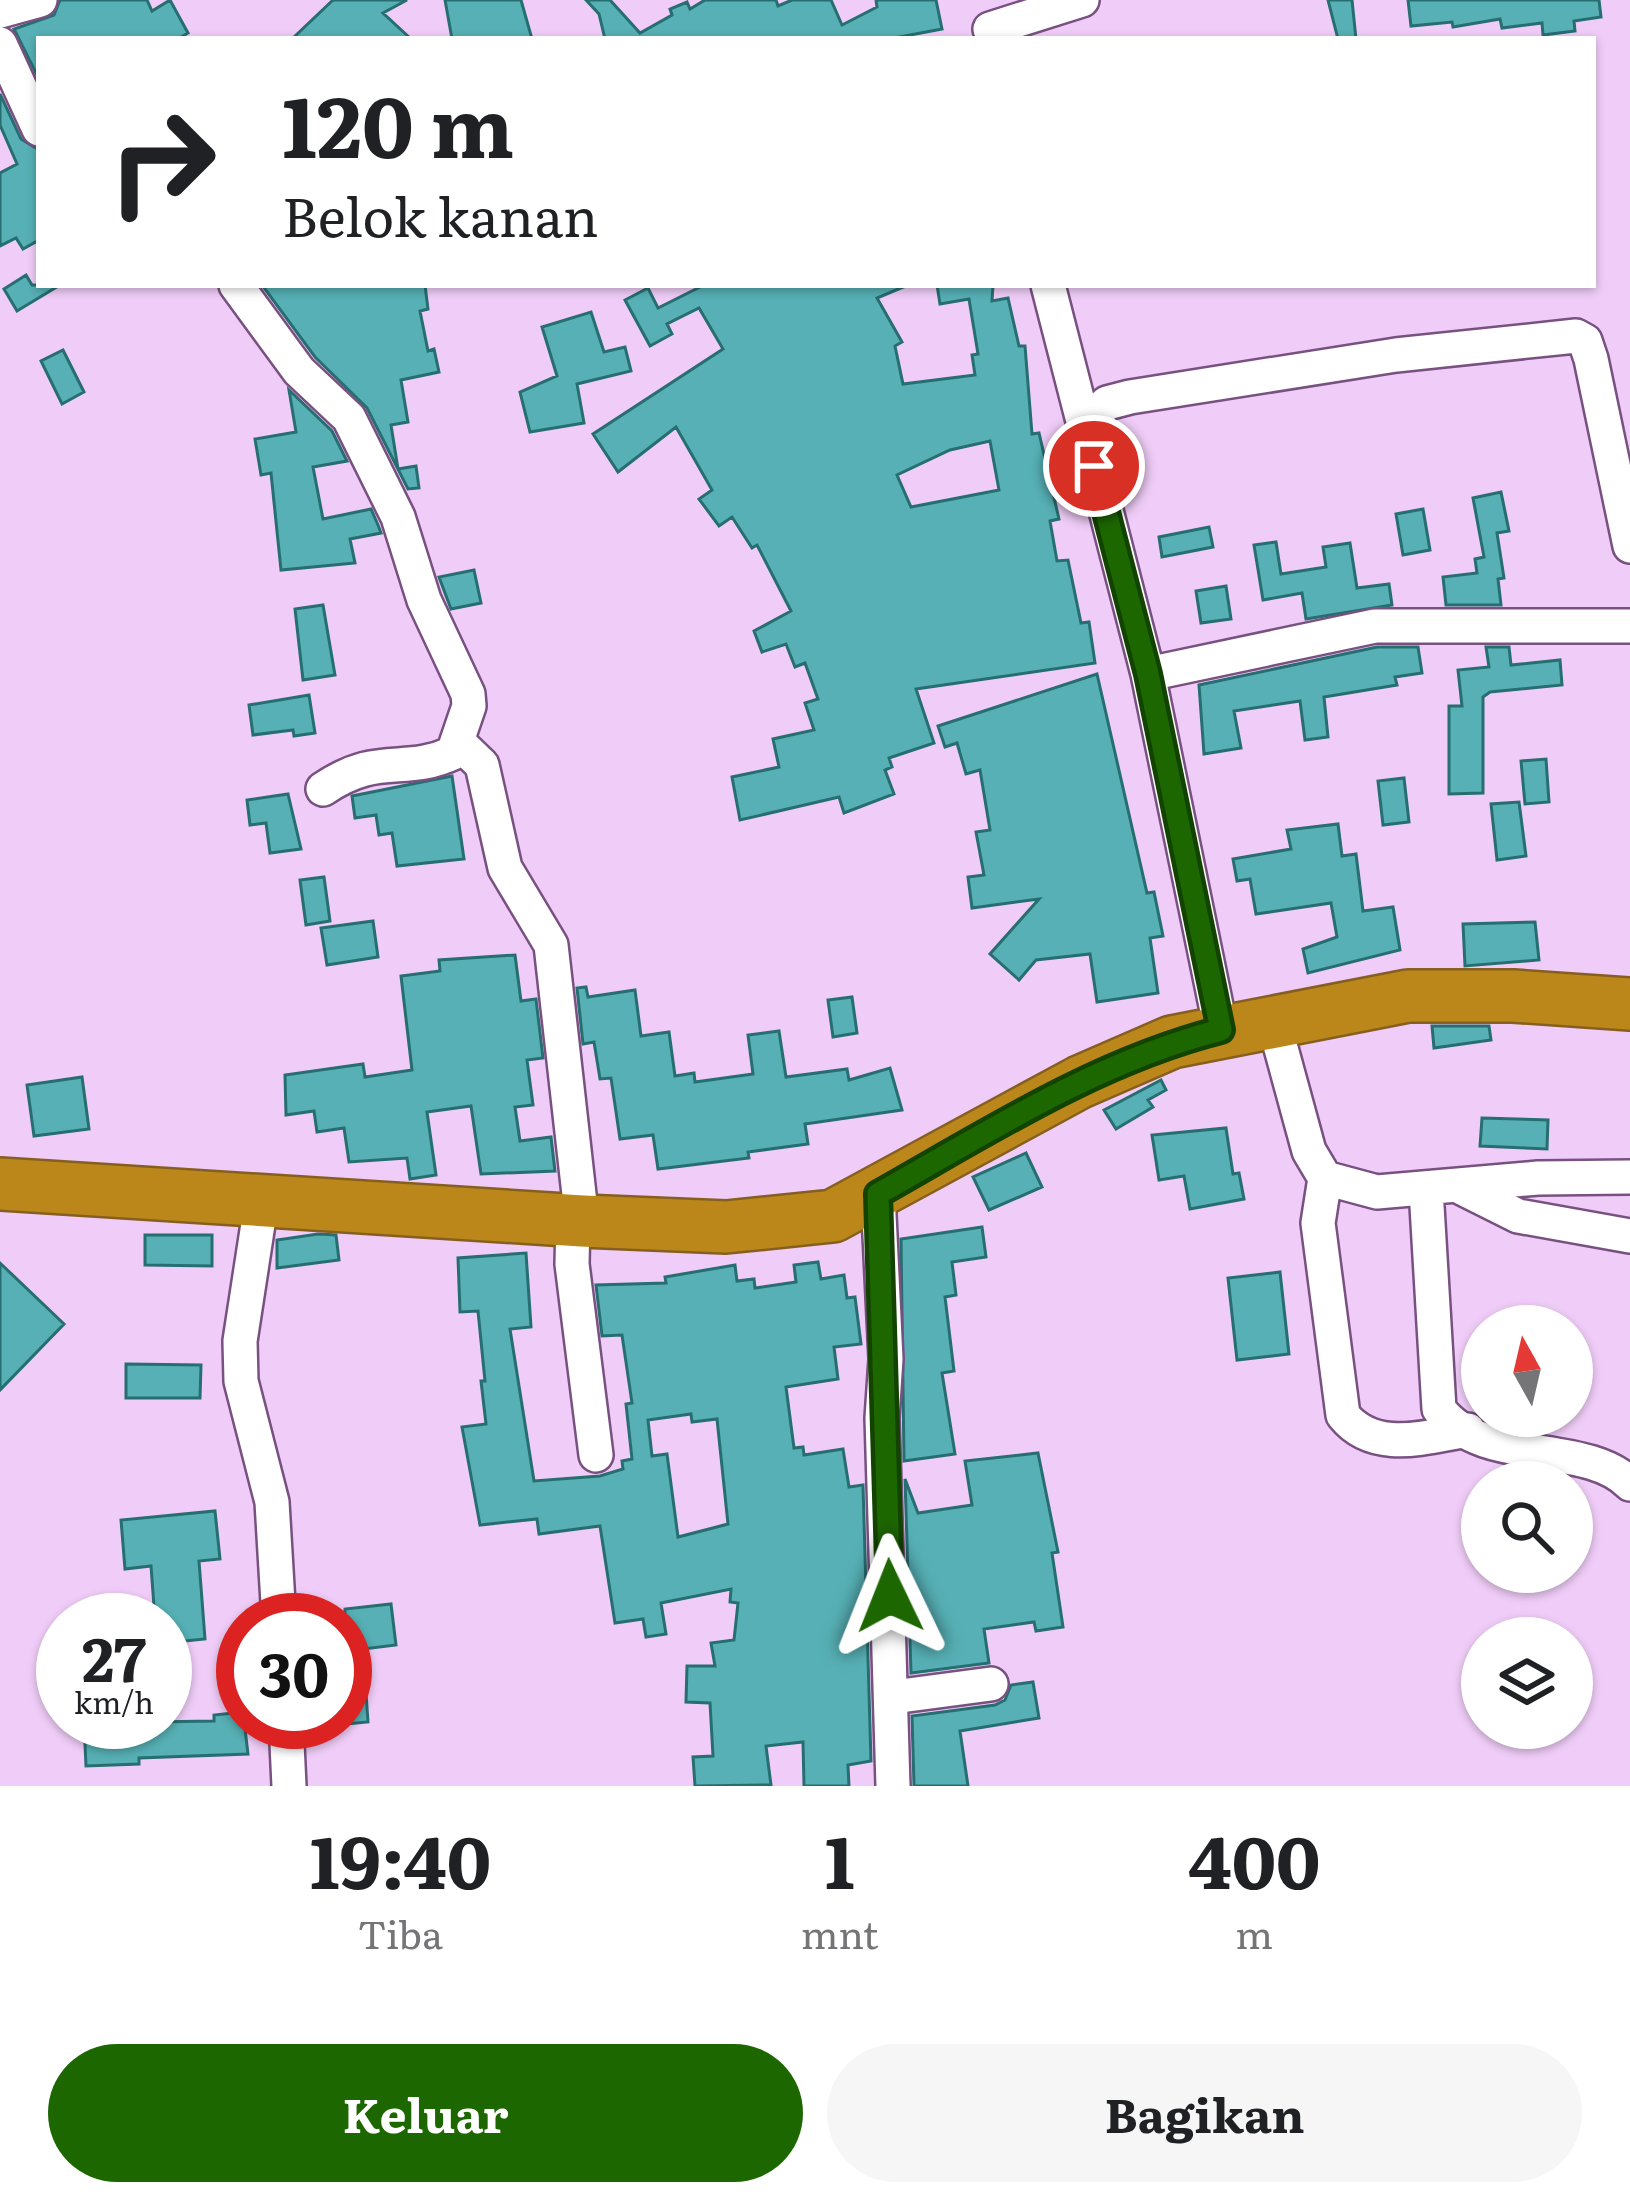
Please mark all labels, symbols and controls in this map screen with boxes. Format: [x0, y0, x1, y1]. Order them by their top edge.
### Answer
text: 120 m [282, 59, 514, 184]
icon: right [84, 84, 240, 240]
text: Belok kanan [282, 173, 598, 254]
pin [1043, 415, 1145, 517]
icon: arrive [1061, 433, 1127, 499]
north arrow [1461, 1305, 1593, 1437]
map controls [1461, 1305, 1593, 1749]
button: search [1461, 1461, 1593, 1593]
position arrow [827, 1533, 953, 1659]
speed limit sign: 30 [216, 1593, 372, 1749]
text: 27 [82, 1611, 146, 1700]
button: layers [1461, 1617, 1593, 1749]
text: km/h [74, 1679, 154, 1723]
text: 19:40 [310, 1804, 491, 1911]
text: 1 [825, 1804, 855, 1911]
text: 400 [1188, 1804, 1320, 1911]
text: Tiba [358, 1903, 443, 1961]
text: mnt [801, 1903, 879, 1961]
text: m [1235, 1903, 1273, 1961]
button: Keluar [48, 2044, 803, 2182]
button: Bagikan [827, 2044, 1582, 2182]

